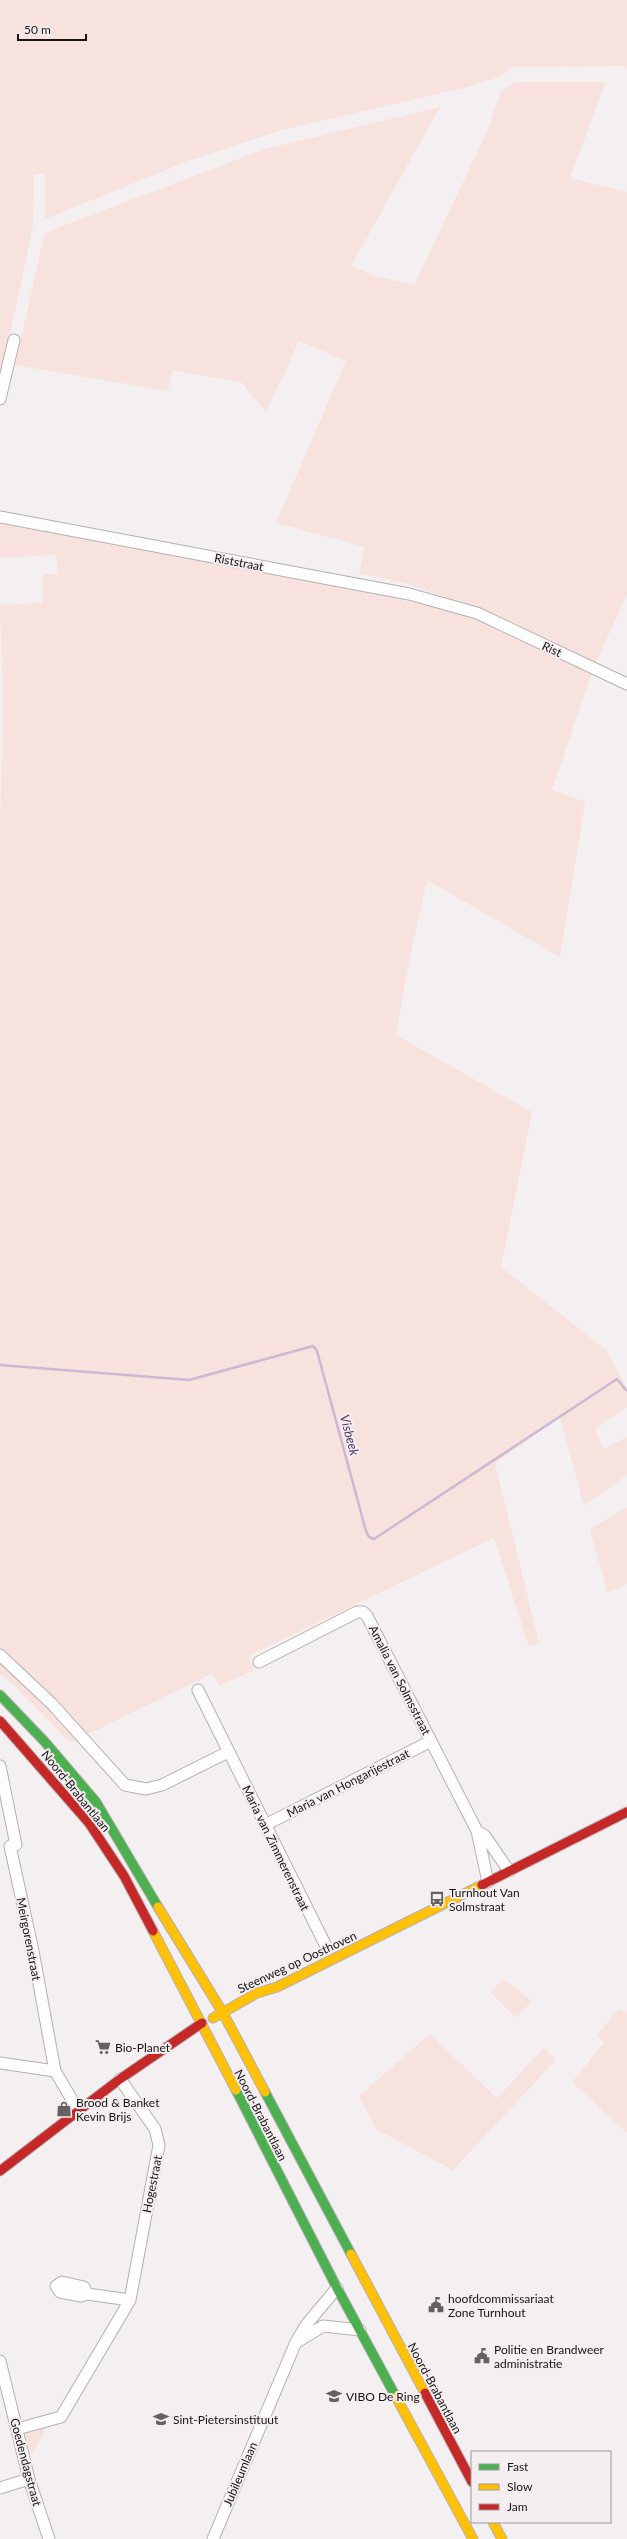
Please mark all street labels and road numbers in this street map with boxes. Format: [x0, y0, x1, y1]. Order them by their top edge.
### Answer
street label: Riststraat [213, 550, 266, 574]
street label: Rist [540, 638, 565, 660]
street label: Amalia van Solmsstraat [366, 1623, 435, 1738]
street label: Maria van Hongarijestraat [284, 1745, 413, 1821]
street label: Noord-Brabantlaan [38, 1747, 114, 1835]
street label: Maria van Zimmerenstraat [239, 1783, 313, 1914]
street label: Meirgorenstraat [14, 1896, 45, 1983]
street label: Steenweg op Oosthoven [235, 1928, 359, 1996]
street label: Noord-Brabantlaan [231, 2067, 291, 2163]
street label: Hogestraat [139, 2153, 165, 2214]
street label: Noord-Brabantlaan [405, 2340, 465, 2436]
street label: Goedendagstraat [7, 2416, 45, 2508]
street label: Jubileumlaan [220, 2440, 260, 2508]

